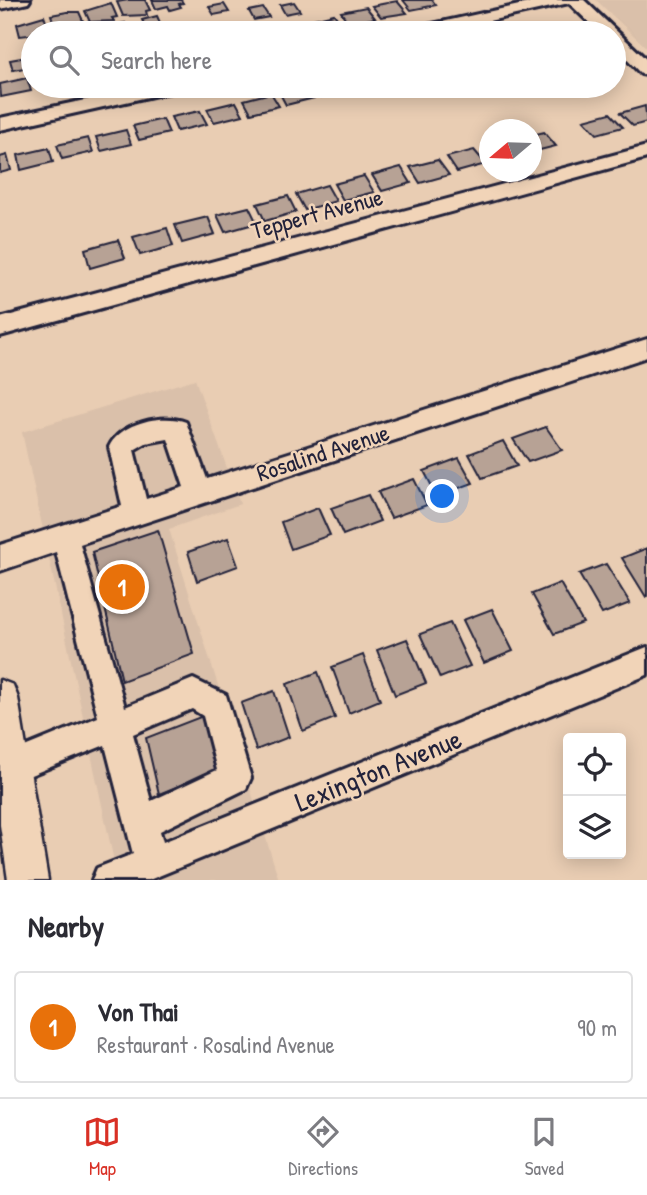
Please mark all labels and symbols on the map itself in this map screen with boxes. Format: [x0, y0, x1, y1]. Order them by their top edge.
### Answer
north arrow [479, 119, 542, 182]
street label: Teppert Avenue [248, 180, 386, 246]
street label: Rosalind Avenue [252, 415, 393, 489]
your location [425, 479, 459, 513]
pin: 1 [99, 561, 145, 613]
street label: Lexington Avenue [289, 719, 467, 821]

